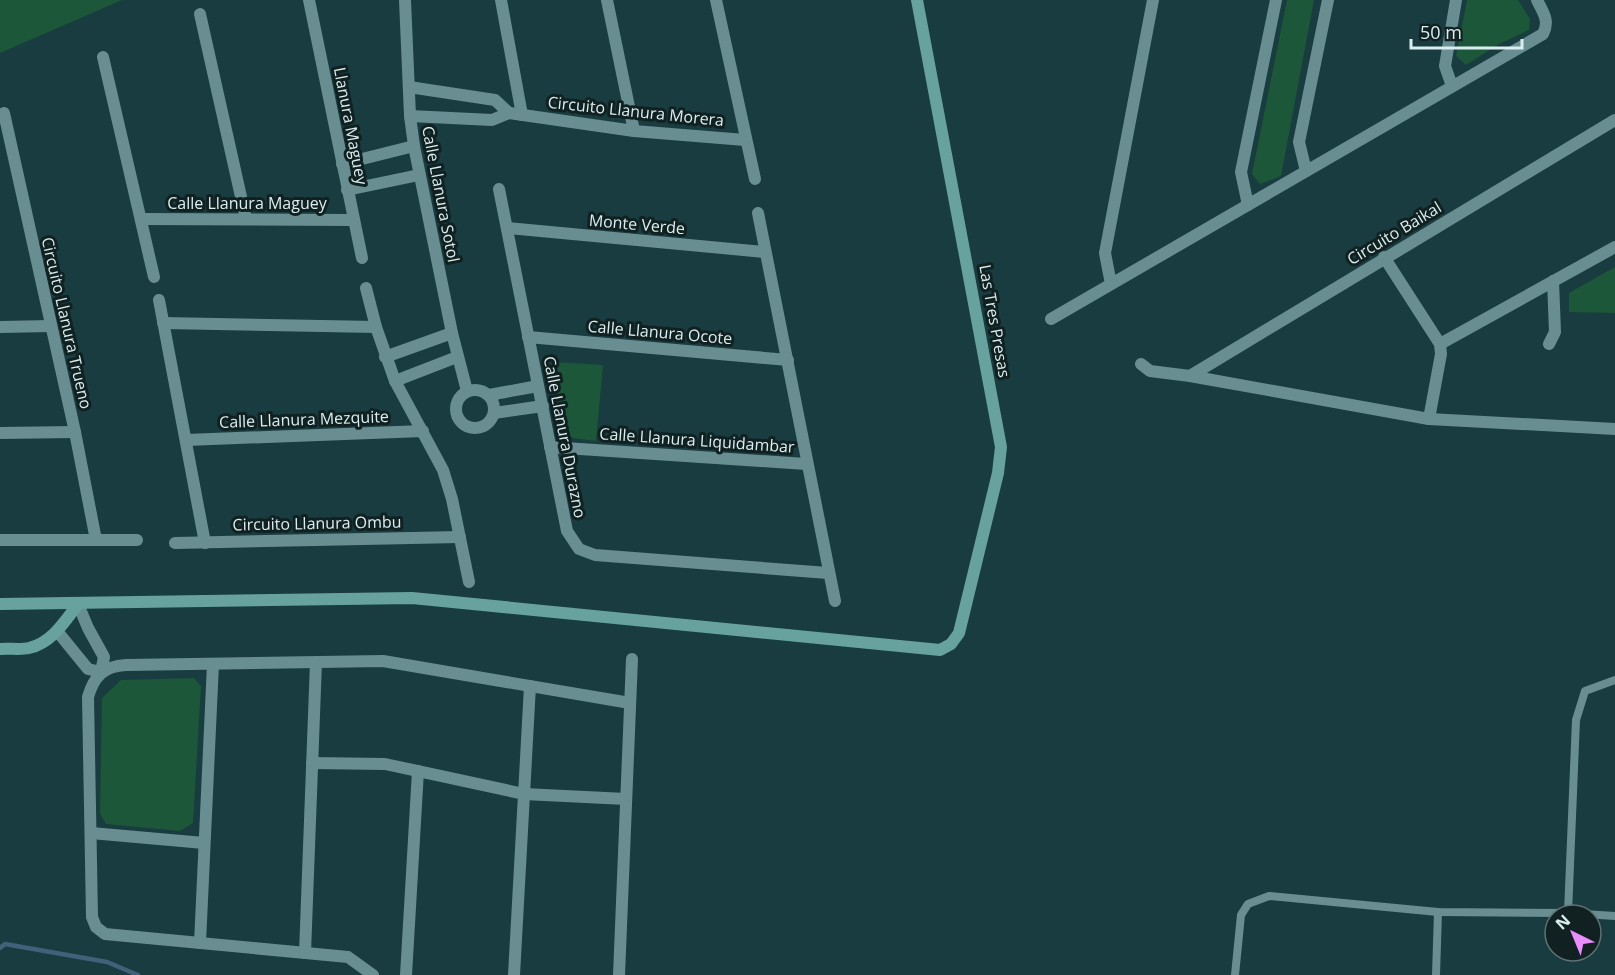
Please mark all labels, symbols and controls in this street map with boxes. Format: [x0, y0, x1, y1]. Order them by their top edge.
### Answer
scale bar [1411, 12, 1522, 50]
text: 50 m [1420, 20, 1462, 44]
street label: Llanura Maguey [329, 65, 373, 188]
street label: Circuito Llanura Morera [547, 91, 725, 131]
street label: Calle Llanura Sotol [417, 124, 465, 264]
street label: Calle Llanura Maguey [167, 192, 328, 214]
street label: Circuito Baikal [1343, 196, 1445, 270]
street label: Monte Verde [588, 209, 686, 239]
street label: Circuito Llanura Trueno [37, 235, 97, 411]
street label: Las Tres Presas [974, 263, 1016, 379]
street label: Calle Llanura Ocote [587, 315, 733, 349]
street label: Calle Llanura Durazno [539, 354, 591, 520]
street label: Calle Llanura Mezquite [219, 405, 389, 433]
street label: Calle Llanura Liquidambar [599, 422, 796, 458]
street label: Circuito Llanura Ombu [232, 511, 402, 535]
north arrow [1543, 903, 1603, 963]
text: N [1551, 910, 1575, 935]

